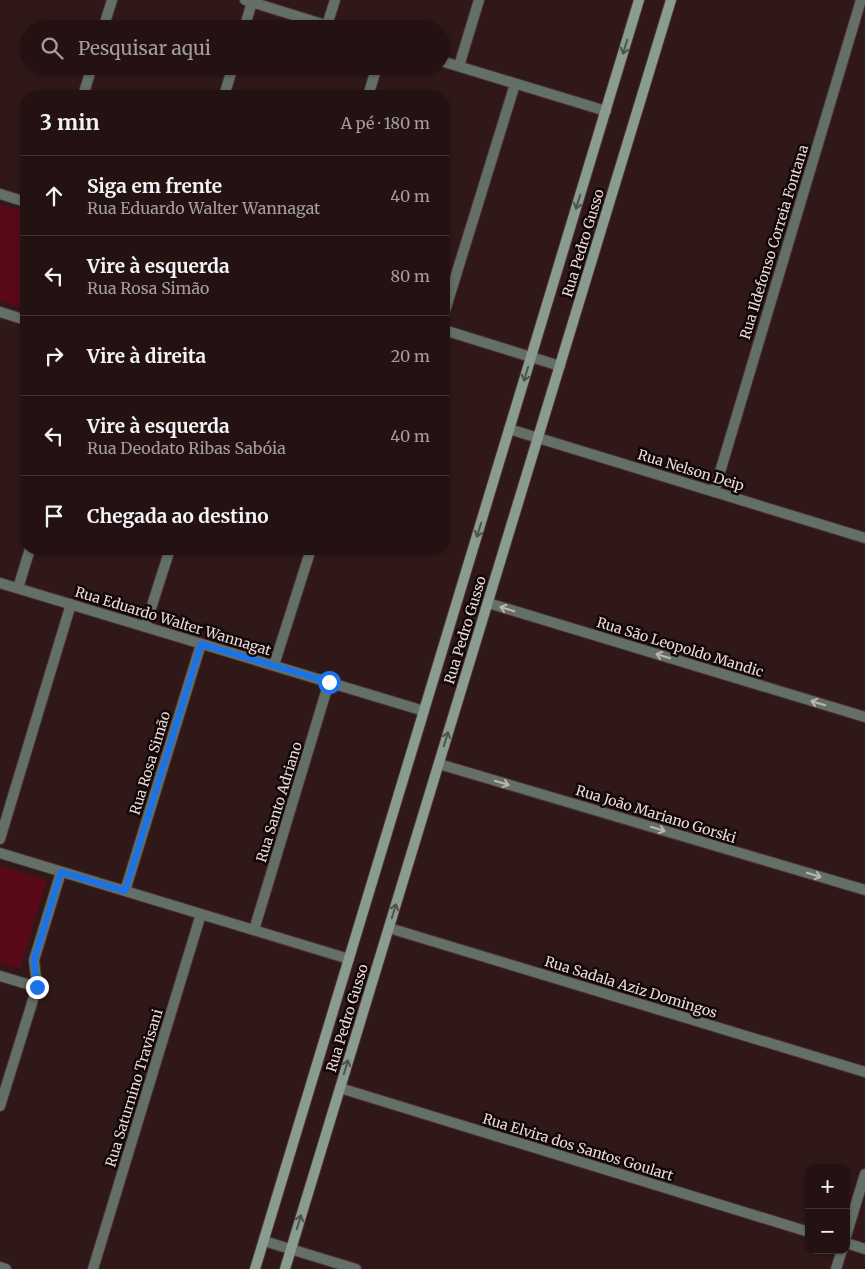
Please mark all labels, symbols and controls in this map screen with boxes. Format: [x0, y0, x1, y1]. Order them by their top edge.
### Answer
search box [20, 20, 450, 75]
icon: search [38, 34, 66, 62]
text: Pesquisar aqui [78, 36, 211, 60]
one-way arrow [620, 38, 630, 54]
text: 3 min [40, 109, 99, 136]
text: A pé · 180 m [341, 113, 430, 133]
street label: Rua Ildefonso Correia Fontana [736, 142, 812, 341]
text: Siga em frente [87, 174, 222, 198]
icon: ahead [40, 182, 68, 210]
text: 40 m [390, 186, 430, 206]
street label: Rua Pedro Gusso [558, 187, 608, 299]
one-way arrow [573, 194, 582, 210]
text: Rua Eduardo Walter Wannagat [87, 198, 320, 218]
text: Vire à esquerda [87, 254, 230, 278]
icon: left [40, 262, 68, 290]
text: 80 m [391, 266, 430, 286]
text: Rua Rosa Simão [87, 278, 209, 298]
icon: right [40, 342, 68, 370]
text: Vire à direita [87, 344, 206, 368]
text: 20 m [391, 346, 430, 366]
one-way arrow [520, 366, 530, 382]
text: Vire à esquerda [87, 414, 230, 438]
icon: left [40, 422, 68, 450]
text: 40 m [390, 426, 430, 446]
text: Rua Deodato Ribas Sabóia [87, 438, 286, 458]
street label: Rua Nelson Deip [636, 445, 747, 495]
icon: arrive [40, 502, 68, 530]
text: Chegada ao destino [87, 504, 269, 528]
one-way arrow [473, 522, 483, 538]
street label: Rua Pedro Gusso [440, 574, 490, 686]
street label: Rua Eduardo Walter Wannagat [73, 583, 274, 660]
one-way arrow [500, 603, 516, 613]
street label: Rua São Leopoldo Mandic [594, 613, 766, 681]
one-way arrow [656, 651, 671, 660]
route start [318, 671, 341, 694]
one-way arrow [811, 698, 827, 708]
street label: Rua Rosa Simão [126, 709, 174, 817]
one-way arrow [442, 732, 452, 748]
street label: Rua Santo Adriano [252, 740, 306, 864]
one-way arrow [494, 778, 510, 788]
street label: Rua João Mariano Gorski [574, 781, 739, 847]
one-way arrow [650, 824, 666, 834]
one-way arrow [806, 871, 822, 881]
one-way arrow [389, 904, 399, 920]
street label: Rua Sadala Aziz Domingos [542, 952, 720, 1022]
street label: Rua Pedro Gusso [322, 962, 372, 1074]
route end [26, 976, 49, 999]
street label: Rua Saturnino Travisani [101, 1006, 167, 1169]
one-way arrow [342, 1059, 352, 1075]
street label: Rua Elvira dos Santos Goulart [481, 1109, 676, 1185]
map controls [805, 1164, 850, 1254]
button: + [805, 1164, 850, 1209]
button: − [805, 1209, 850, 1254]
one-way arrow [295, 1215, 305, 1231]

